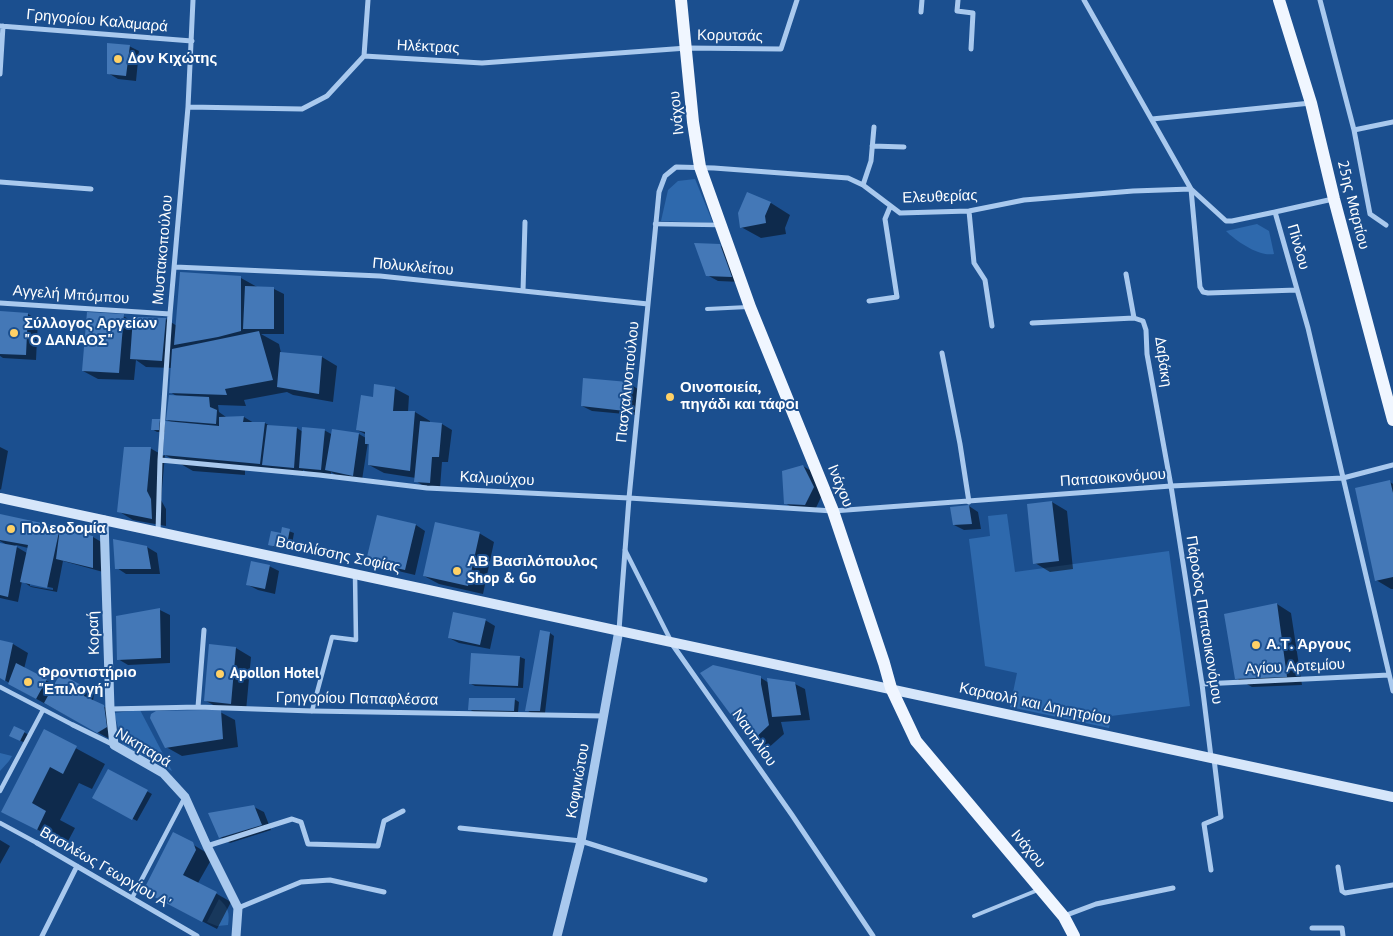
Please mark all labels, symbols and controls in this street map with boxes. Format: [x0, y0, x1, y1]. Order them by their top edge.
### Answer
street label: Γρηγορίου Καλαμαρά [25, 6, 169, 36]
street label: Κορυτσάς [697, 26, 763, 46]
street label: Ηλέκτρας [396, 36, 460, 58]
place label: Δον Κιχώτης [128, 50, 217, 68]
marker: Δον Κιχώτης [112, 53, 124, 65]
street label: Ινάχου [666, 90, 688, 136]
street label: 25ης Μαρτίου [1333, 159, 1373, 251]
street label: Ελευθερίας [902, 187, 978, 207]
street label: Μυστακοπούλου [149, 194, 177, 306]
street label: Πίνδου [1283, 222, 1313, 272]
street label: Πολυκλείτου [372, 254, 454, 280]
street label: Αγγελή Μπόμπου [12, 282, 130, 308]
place label: Σύλλογος Αργείων "Ο ΔΑΝΑΟΣ" [24, 315, 157, 350]
street label: Πασχαλινοπούλου [613, 320, 643, 444]
marker: Σύλλογος Αργείων "Ο ΔΑΝΑΟΣ" [8, 327, 20, 339]
street label: Δαβάκη [1151, 336, 1175, 388]
place label: Οινοποιεία, πηγάδι και τάφοι [680, 379, 799, 414]
marker: Οινοποιεία, πηγάδι και τάφοι [664, 391, 676, 403]
street label: Ινάχου [823, 462, 857, 510]
street label: Παπαοικονόμου [1059, 465, 1167, 491]
street label: Καλμούχου [459, 468, 535, 490]
place label: Πολεοδομία [21, 520, 106, 538]
marker: Πολεοδομία [5, 523, 17, 535]
street label: Βασιλίσσης Σοφίας [274, 533, 402, 577]
street label: Πάροδος Παπαοικονόμου [1182, 534, 1226, 706]
place label: ΑΒ Βασιλόπουλος Shop & Go [467, 553, 598, 588]
marker: ΑΒ Βασιλόπουλος Shop & Go [451, 565, 463, 577]
street label: Κοραή [84, 611, 104, 655]
place label: Α.Τ. Άργους [1266, 636, 1351, 654]
marker: Α.Τ. Άργους [1250, 639, 1262, 651]
street label: Αγίου Αρτεμίου [1244, 655, 1346, 679]
place label: Φροντιστήριο "Επιλογή" [38, 664, 137, 699]
place label: Apollon Hotel [230, 665, 319, 683]
marker: Apollon Hotel [214, 668, 226, 680]
marker: Φροντιστήριο "Επιλογή" [22, 676, 34, 688]
street label: Καραολή και Δημητρίου [957, 679, 1113, 729]
street label: Γρηγορίου Παπαφλέσσα [276, 689, 438, 709]
street label: Ναυπλίου [728, 706, 780, 770]
street label: Νικηταρά [112, 724, 174, 772]
street label: Κοφινιώτου [563, 742, 593, 820]
street label: Βασιλέως Γεωργίου Α' [36, 823, 174, 913]
street label: Ινάχου [1007, 826, 1049, 872]

